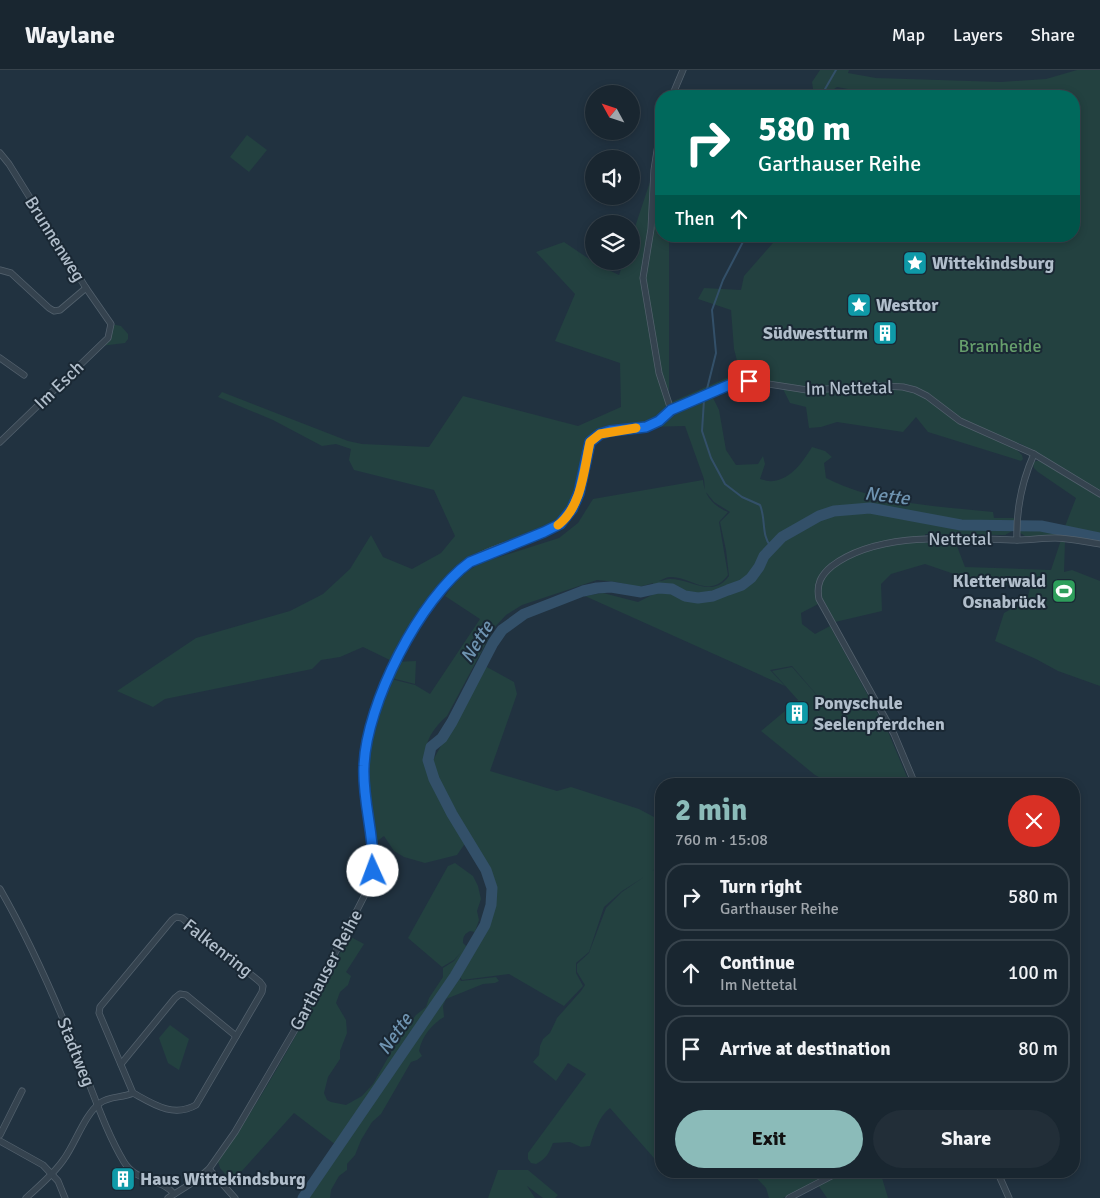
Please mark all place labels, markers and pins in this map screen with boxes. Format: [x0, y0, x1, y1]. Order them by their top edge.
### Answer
place icon: Wittekindsburg [902, 250, 928, 276]
place label: Wittekindsburg [932, 252, 1054, 274]
place icon: Westtor [846, 292, 872, 318]
place label: Westtor [876, 294, 939, 316]
building icon: Südwestturm [872, 320, 898, 346]
place label: Südwestturm [763, 322, 868, 344]
pin [728, 360, 770, 402]
place label: Kletterwald Osnabrück [953, 570, 1047, 613]
sports icon: Kletterwald Osnabrück [1051, 578, 1077, 604]
place label: Ponyschule Seelenpferdchen [814, 692, 945, 735]
building icon: Ponyschule Seelenpferdchen [784, 700, 810, 726]
building icon: Haus Wittekindsburg [110, 1166, 136, 1192]
place label: Haus Wittekindsburg [140, 1168, 306, 1190]

